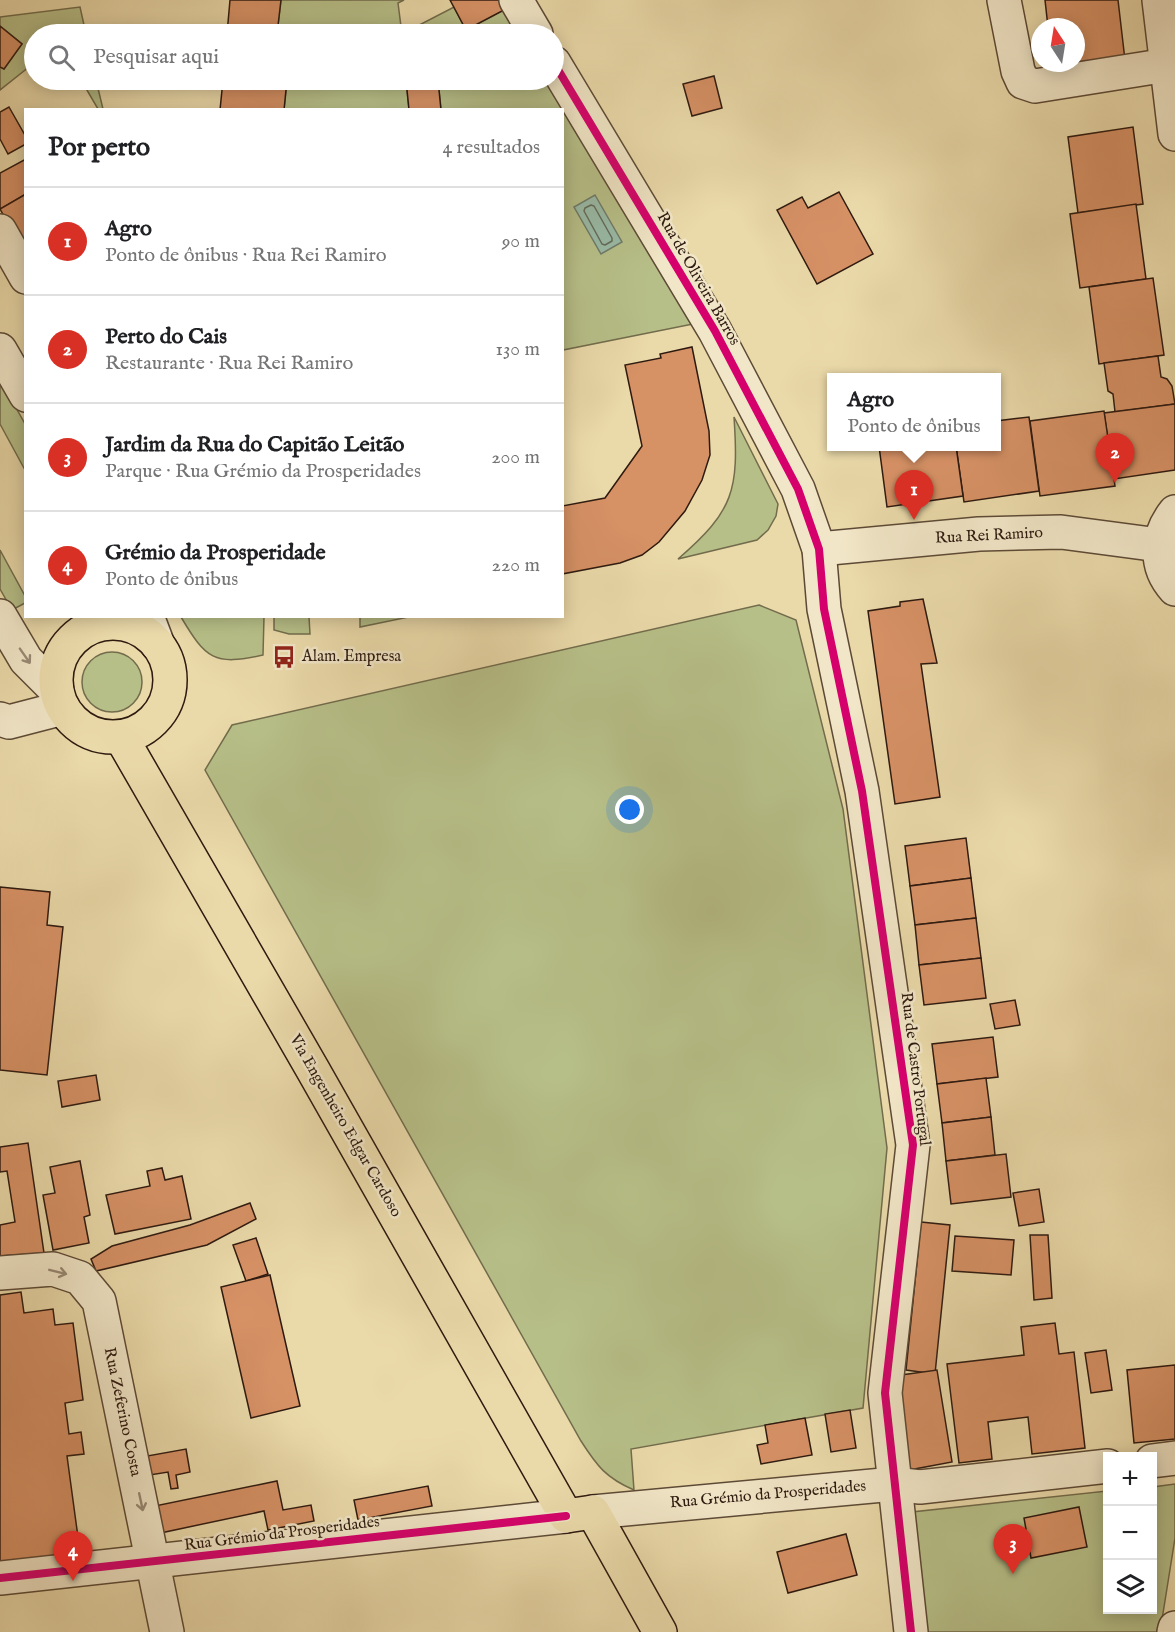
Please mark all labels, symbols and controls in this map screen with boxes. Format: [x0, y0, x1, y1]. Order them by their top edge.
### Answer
north arrow [1031, 18, 1085, 72]
search box [24, 24, 564, 90]
icon: search [45, 41, 78, 74]
text: Pesquisar aqui [93, 43, 219, 71]
text: Por perto [48, 131, 150, 164]
text: 4 resultados [442, 135, 540, 160]
street label: Rua de Oliveira Barros [652, 209, 744, 349]
text: Agro [105, 215, 152, 243]
text: 1 [64, 229, 71, 254]
text: 90 m [502, 229, 540, 254]
text: Ponto de ônibus · Rua Rei Ramiro [105, 243, 387, 268]
text: Perto do Cais [105, 323, 227, 351]
text: 2 [63, 337, 72, 362]
text: 130 m [495, 337, 540, 362]
text: Restaurante · Rua Rei Ramiro [105, 351, 353, 376]
popup [827, 373, 1001, 451]
text: Agro [847, 386, 894, 414]
text: Ponto de ônibus [847, 414, 981, 439]
text: Jardim da Rua do Capitão Leitão [105, 431, 404, 459]
pin: 2 [1096, 434, 1134, 483]
text: 3 [64, 445, 71, 470]
text: 200 m [491, 445, 540, 470]
text: Parque · Rua Grémio da Prosperidades [105, 459, 421, 484]
pin: 1 [894, 470, 934, 520]
street label: Rua Rei Ramiro [934, 523, 1044, 549]
text: Grémio da Prosperidade [105, 539, 325, 567]
text: 4 [63, 553, 72, 578]
text: 220 m [492, 553, 540, 578]
text: Ponto de ônibus [105, 567, 238, 592]
bus stop icon: Alam. Empresa [271, 644, 297, 670]
place label: Alam. Empresa [301, 647, 401, 667]
one-way arrow [19, 648, 31, 664]
your location [615, 795, 644, 824]
street label: Rua de Castro Portugal [896, 991, 934, 1148]
street label: Via Engenheiro Edgar Cardoso [284, 1030, 406, 1221]
one-way arrow [48, 1266, 67, 1278]
street label: Rua Zeferino Costa [99, 1346, 145, 1478]
map controls [1103, 1452, 1157, 1614]
button: + [1103, 1452, 1157, 1506]
street label: Rua Grémio da Prosperidades [669, 1476, 867, 1514]
one-way arrow [136, 1492, 147, 1511]
button: − [1103, 1506, 1157, 1560]
street label: Rua Grémio da Prosperidades [183, 1512, 381, 1556]
pin: 3 [994, 1524, 1032, 1574]
pin: 4 [54, 1532, 92, 1581]
button: layers [1103, 1560, 1157, 1614]

